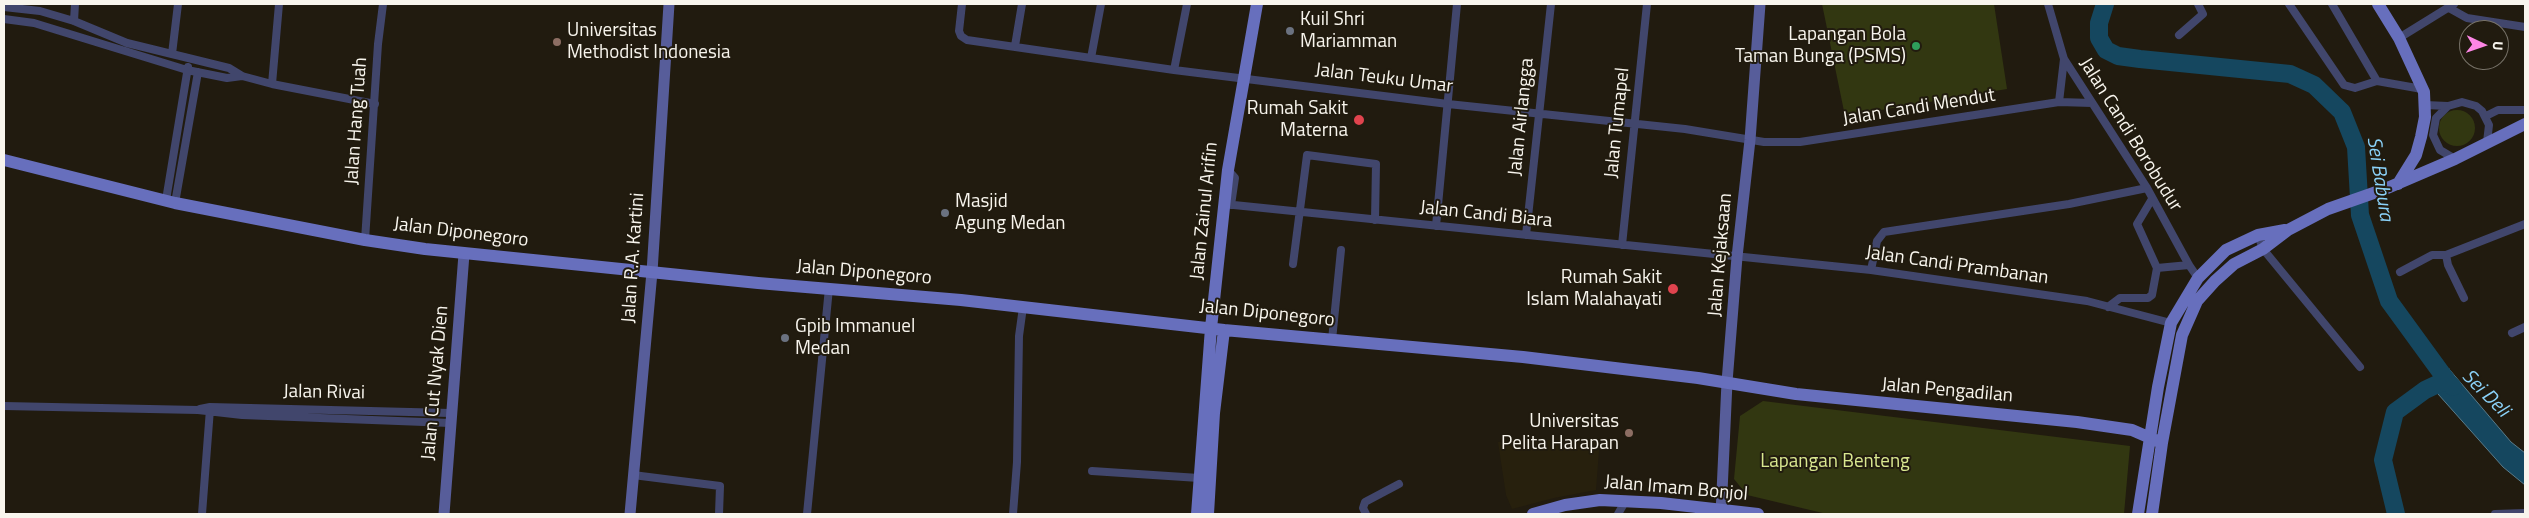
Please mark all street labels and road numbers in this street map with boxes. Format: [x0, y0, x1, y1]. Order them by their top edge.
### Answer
street label: Jalan Candi Borobudur [2074, 54, 2186, 216]
street label: Jalan Hang Tuah [341, 56, 373, 186]
street label: Jalan Airlangga [1504, 57, 1540, 177]
street label: Jalan Teuku Umar [1314, 59, 1454, 99]
street label: Jalan Tumapel [1601, 67, 1635, 179]
street label: Jalan Candi Mendut [1841, 85, 1997, 131]
street label: Jalan Zainul Arifin [1186, 141, 1224, 281]
street label: Jalan R.A. Kartini [618, 192, 650, 324]
street label: Jalan Kejaksaan [1704, 192, 1738, 318]
street label: Jalan Candi Biara [1419, 197, 1553, 233]
street label: Jalan Diponegoro [392, 213, 530, 253]
street label: Jalan Candi Prambanan [1864, 242, 2050, 290]
street label: Jalan Diponegoro [795, 256, 933, 290]
street label: Jalan Diponegoro [1198, 296, 1336, 332]
street label: Jalan Cut Nyak Dien [418, 305, 454, 461]
street label: Jalan Pengadilan [1880, 374, 2014, 408]
street label: Jalan Rivai [283, 381, 365, 405]
street label: Jalan Imam Bonjol [1603, 471, 1749, 507]

